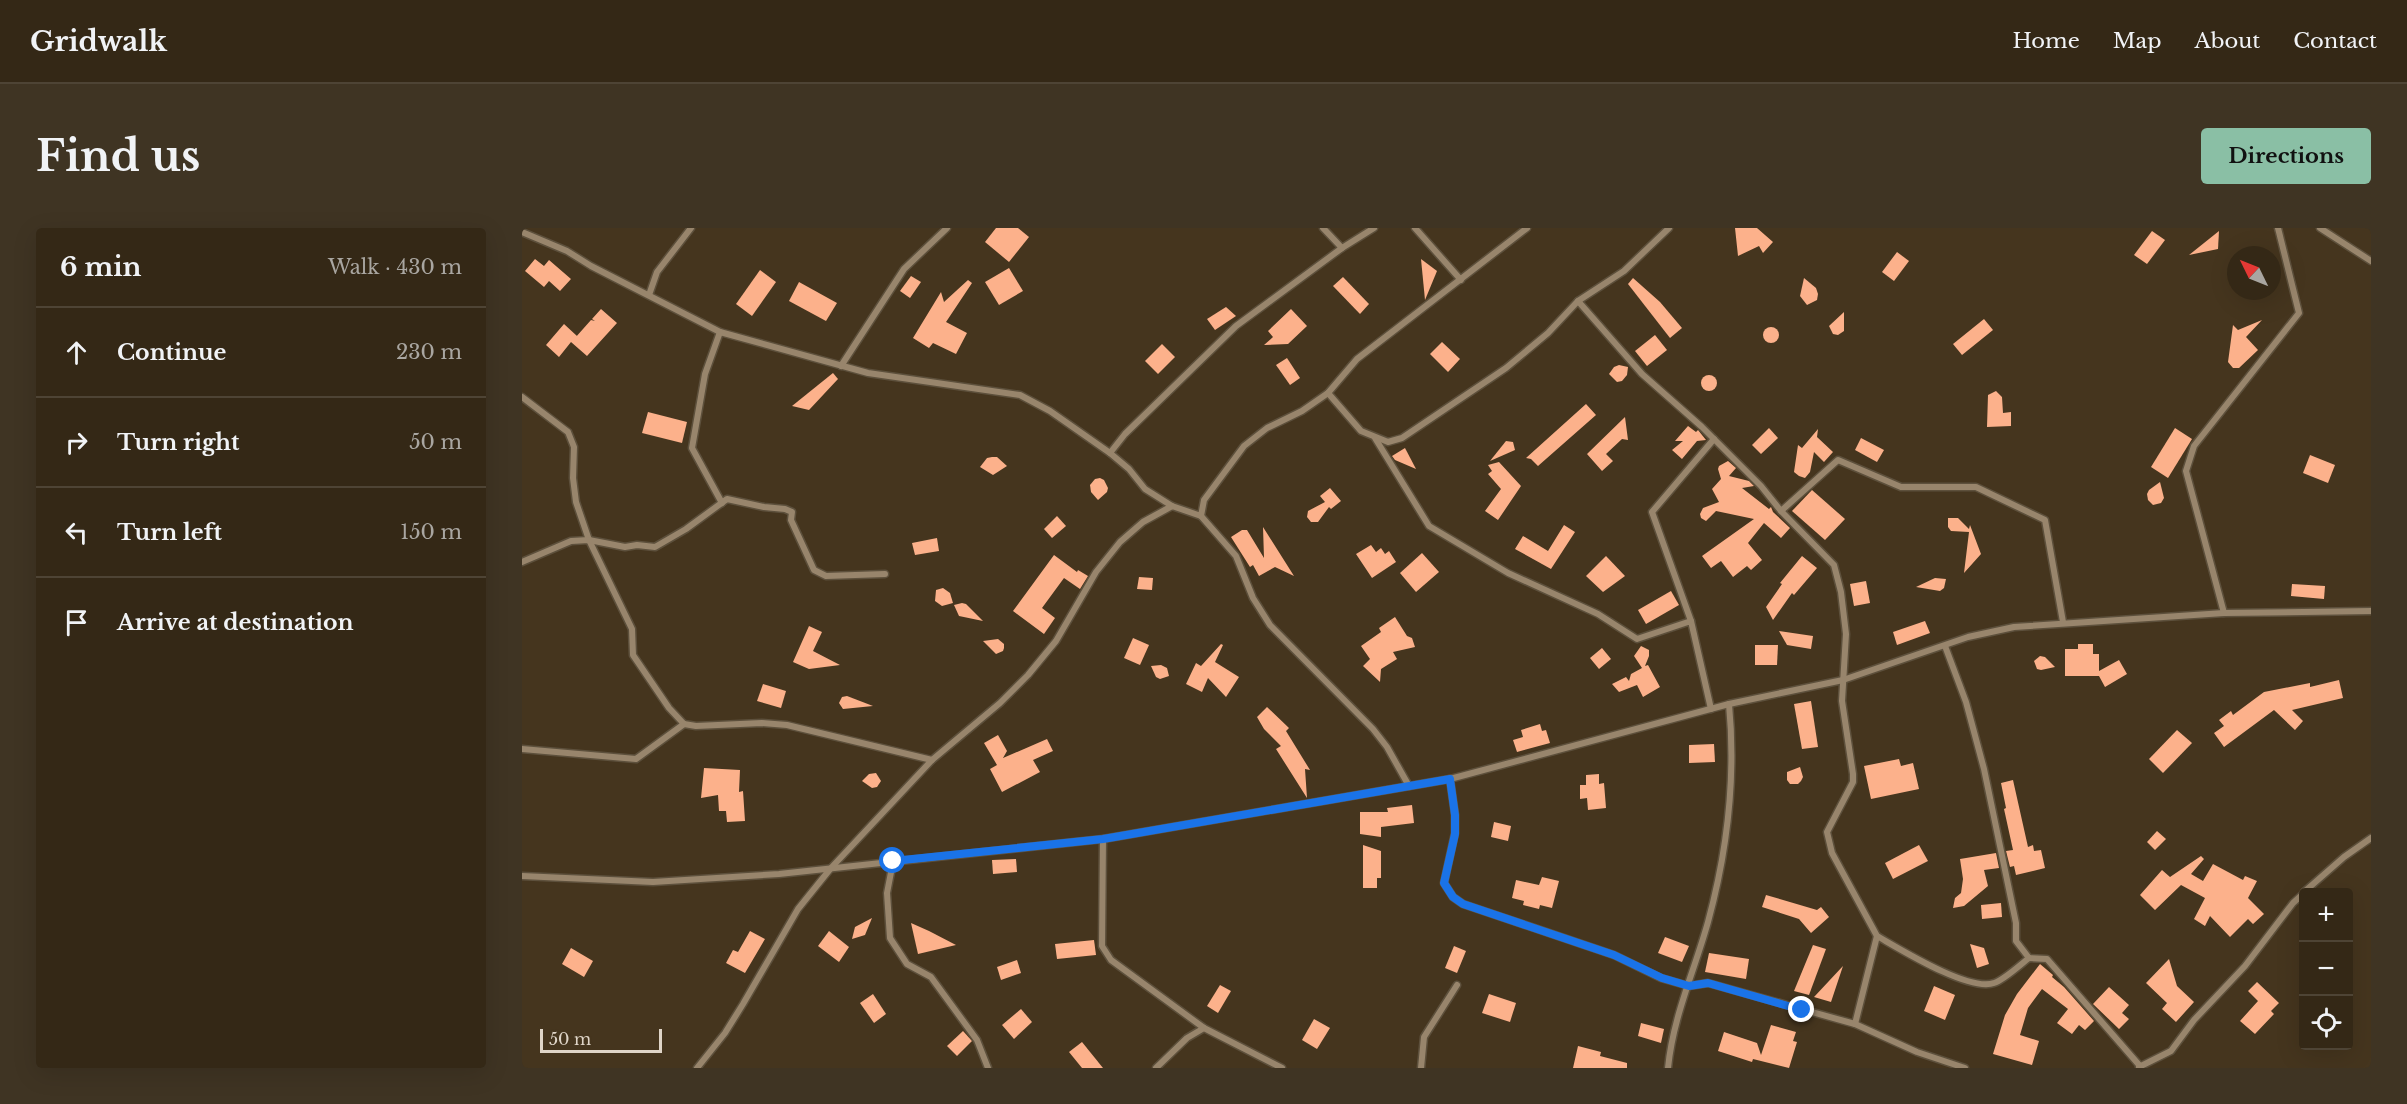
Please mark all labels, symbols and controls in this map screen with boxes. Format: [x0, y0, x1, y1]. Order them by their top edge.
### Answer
text: Gridwalk [30, 24, 167, 59]
text: Home [2013, 28, 2080, 54]
text: Map [2113, 28, 2161, 54]
text: About [2194, 28, 2260, 54]
text: Contact [2293, 28, 2377, 54]
button: Directions [2201, 128, 2371, 184]
text: Find us [36, 130, 200, 182]
north arrow [2227, 246, 2281, 300]
text: 6 min [60, 251, 141, 283]
text: Walk · 430 m [328, 255, 462, 279]
icon: ahead [60, 336, 93, 369]
text: Continue [117, 339, 226, 366]
text: 230 m [396, 340, 462, 364]
icon: right [60, 426, 93, 459]
text: Turn right [117, 429, 239, 456]
text: 50 m [409, 430, 462, 454]
icon: left [60, 516, 93, 549]
text: Turn left [117, 519, 222, 546]
text: 150 m [400, 520, 462, 544]
icon: arrive [60, 606, 93, 639]
text: Arrive at destination [117, 609, 354, 636]
route start [879, 847, 905, 873]
map controls [2299, 888, 2353, 1050]
button: + [2299, 888, 2353, 942]
button: − [2299, 942, 2353, 996]
route end [1788, 996, 1814, 1022]
button: locate [2299, 996, 2353, 1050]
scale bar [540, 1026, 662, 1054]
text: 50 m [549, 1029, 591, 1049]

